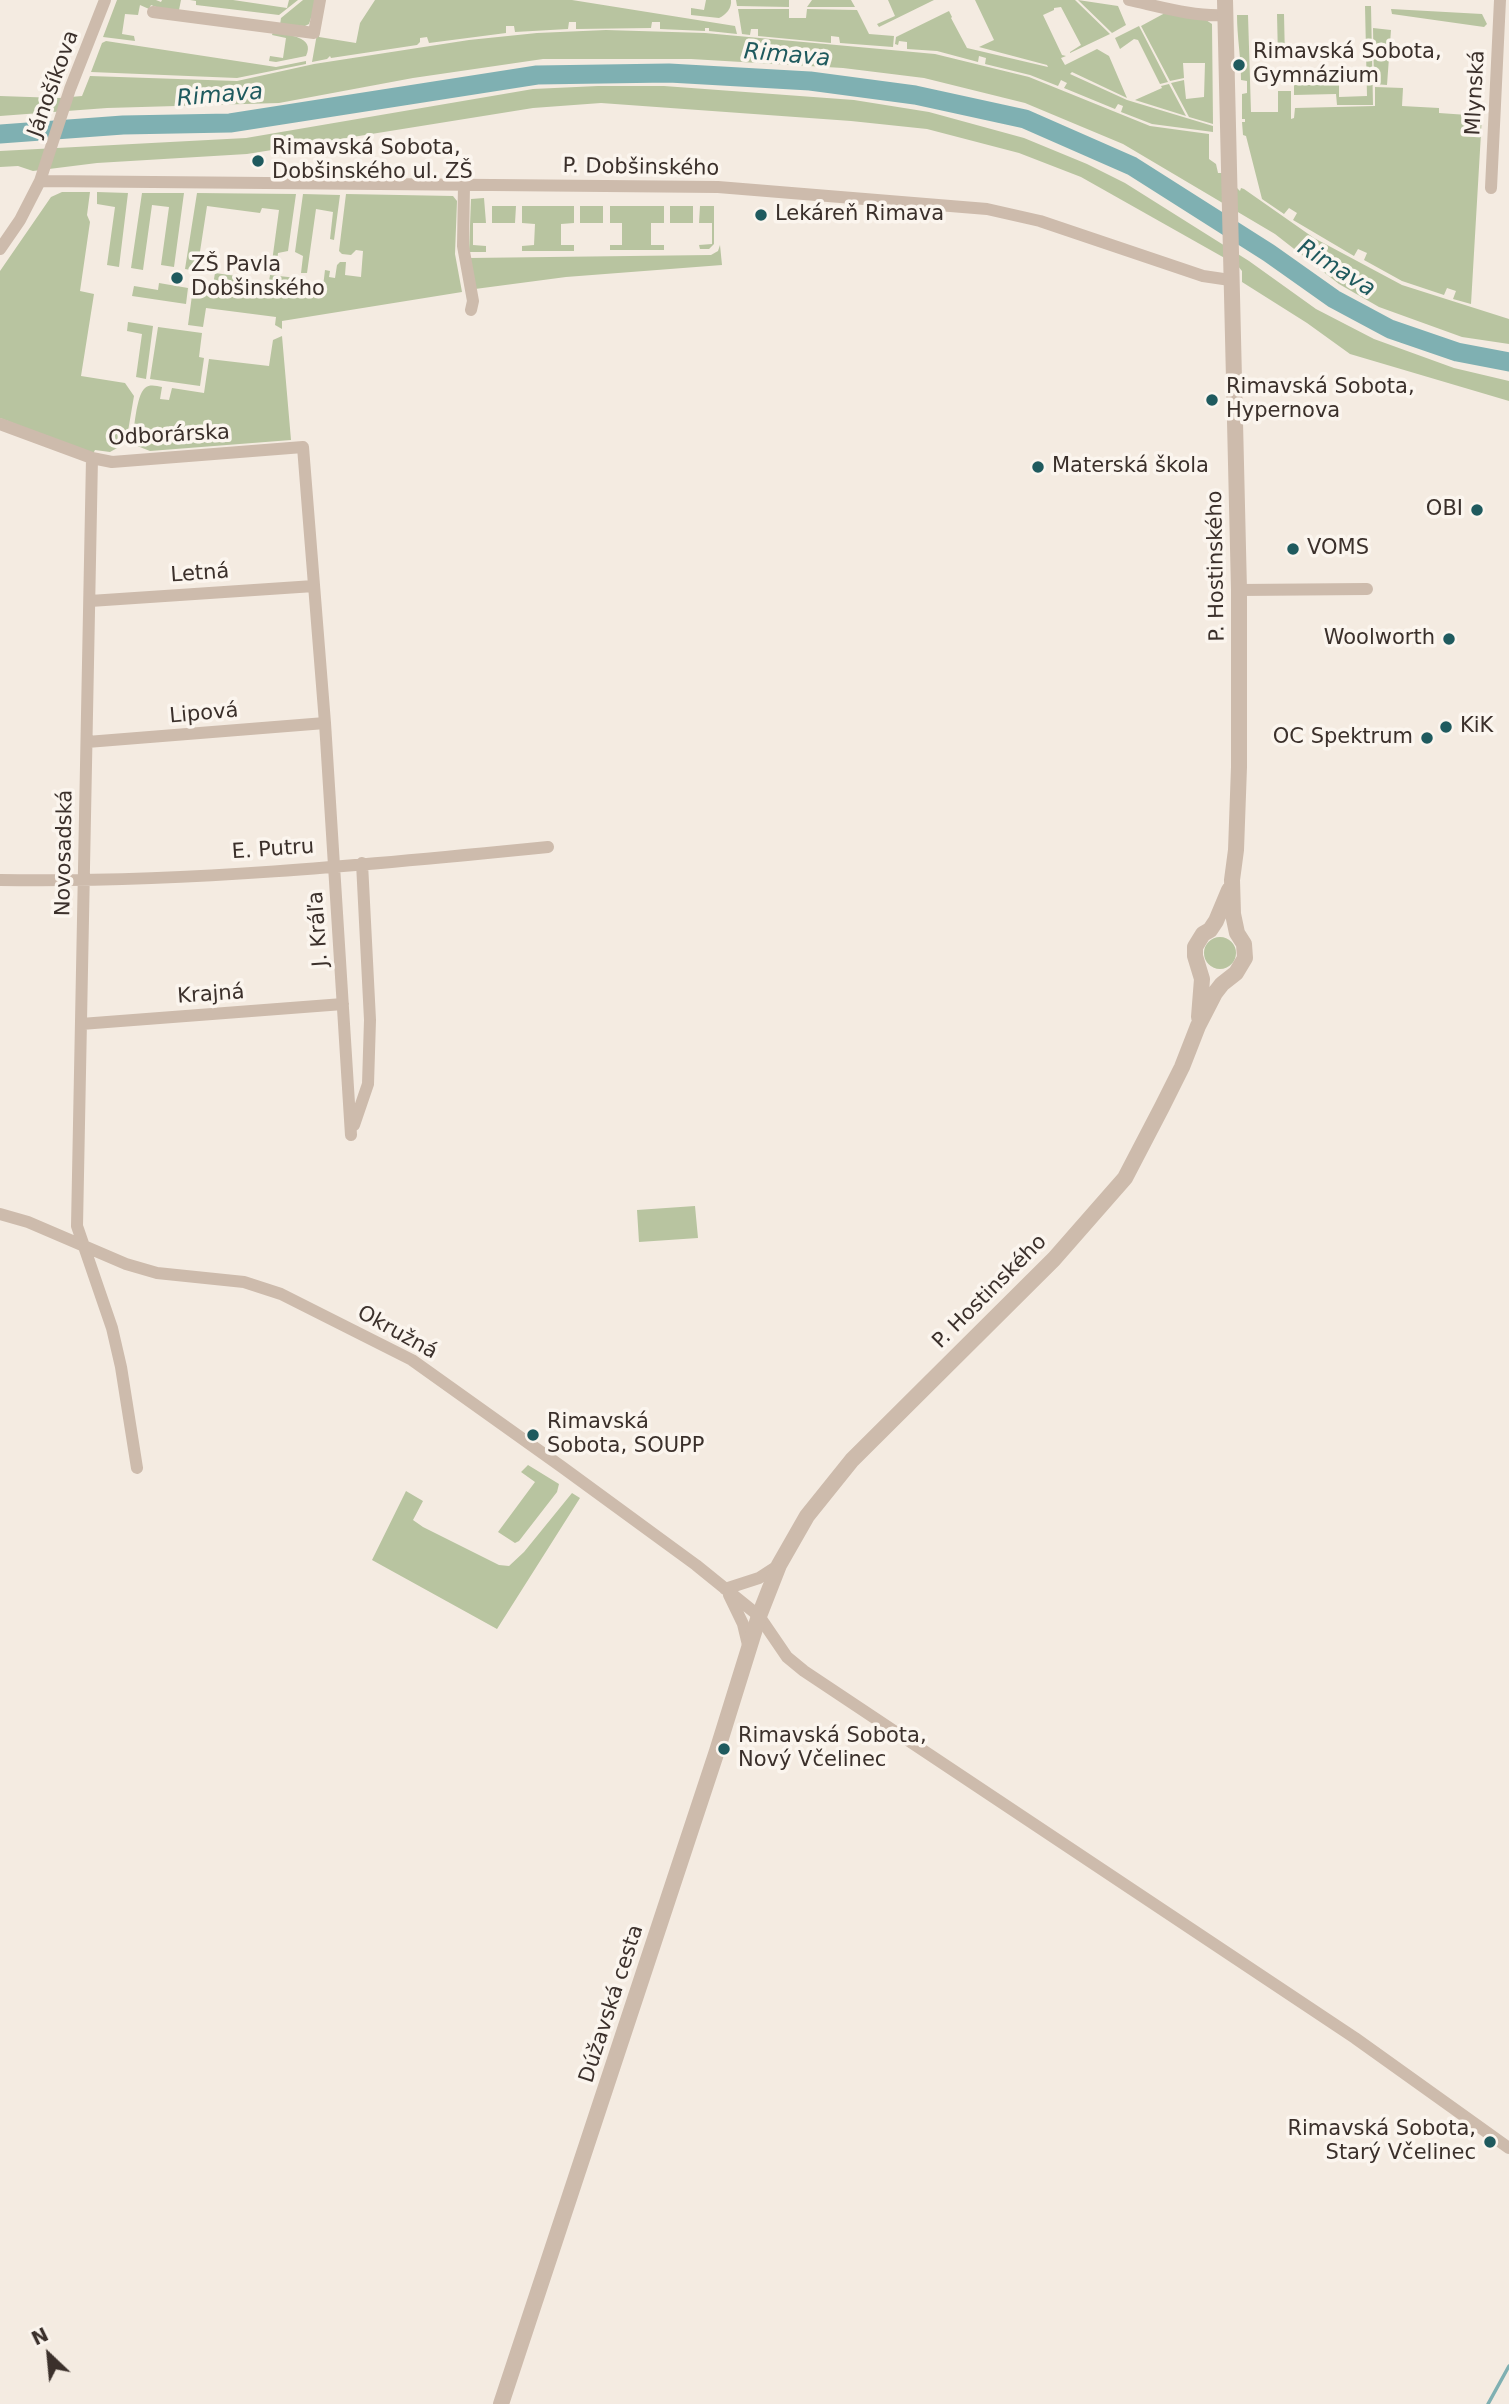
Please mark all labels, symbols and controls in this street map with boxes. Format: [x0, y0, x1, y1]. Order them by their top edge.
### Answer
street label: Jánošíkova [23, 27, 85, 141]
water label: Rimava [743, 38, 831, 74]
place label: Rimavská Sobota, Gymnázium [1253, 40, 1442, 90]
street label: Mlynská [1461, 50, 1491, 136]
marker: Rimavská Sobota, Gymnázium [1231, 57, 1247, 73]
water label: Rimava [176, 78, 264, 114]
place label: Rimavská Sobota, Dobšinského ul. ZŠ [272, 136, 473, 186]
marker: Rimavská Sobota, Dobšinského ul. ZŠ [250, 153, 266, 169]
street label: P. Dobšinského [562, 154, 720, 182]
place label: Lekáreň Rimava [775, 202, 944, 228]
marker: Lekáreň Rimava [753, 207, 769, 223]
water label: Rimava [1292, 234, 1380, 304]
place label: ZŠ Pavla Dobšinského [191, 253, 325, 303]
marker: ZŠ Pavla Dobšinského [169, 270, 185, 286]
place label: Rimavská Sobota, Hypernova [1226, 375, 1415, 425]
marker: Rimavská Sobota, Hypernova [1204, 392, 1220, 408]
street label: Odborárska [108, 420, 230, 452]
place label: Materská škola [1052, 454, 1209, 480]
marker: Materská škola [1030, 459, 1046, 475]
street label: P. Hostinského [1203, 490, 1231, 642]
place label: OBI [1426, 497, 1463, 523]
marker: OBI [1469, 502, 1485, 518]
place label: VOMS [1307, 536, 1369, 562]
marker: VOMS [1285, 541, 1301, 557]
street label: Letná [170, 559, 230, 589]
place label: Woolworth [1324, 626, 1435, 652]
marker: Woolworth [1441, 631, 1457, 647]
street label: Lipová [169, 698, 239, 730]
place label: KiK [1460, 714, 1493, 740]
marker: KiK [1438, 719, 1454, 735]
place label: OC Spektrum [1273, 725, 1413, 751]
marker: OC Spektrum [1419, 730, 1435, 746]
street label: Novosadská [51, 790, 79, 916]
street label: E. Putru [231, 835, 315, 865]
street label: J. Kráľa [304, 890, 334, 968]
street label: Krajná [177, 980, 245, 1010]
street label: P. Hostinského [928, 1230, 1052, 1354]
street label: Okružná [352, 1301, 442, 1365]
place label: Rimavská Sobota, SOUPP [547, 1410, 704, 1460]
marker: Rimavská Sobota, SOUPP [525, 1427, 541, 1443]
place label: Rimavská Sobota, Nový Včelinec [738, 1724, 927, 1774]
marker: Rimavská Sobota, Nový Včelinec [716, 1741, 732, 1757]
street label: Dúžavská cesta [575, 1922, 649, 2086]
place label: Rimavská Sobota, Starý Včelinec [1287, 2117, 1476, 2167]
marker: Rimavská Sobota, Starý Včelinec [1482, 2134, 1498, 2150]
north arrow [14, 2320, 84, 2390]
text: N [28, 2323, 52, 2349]

